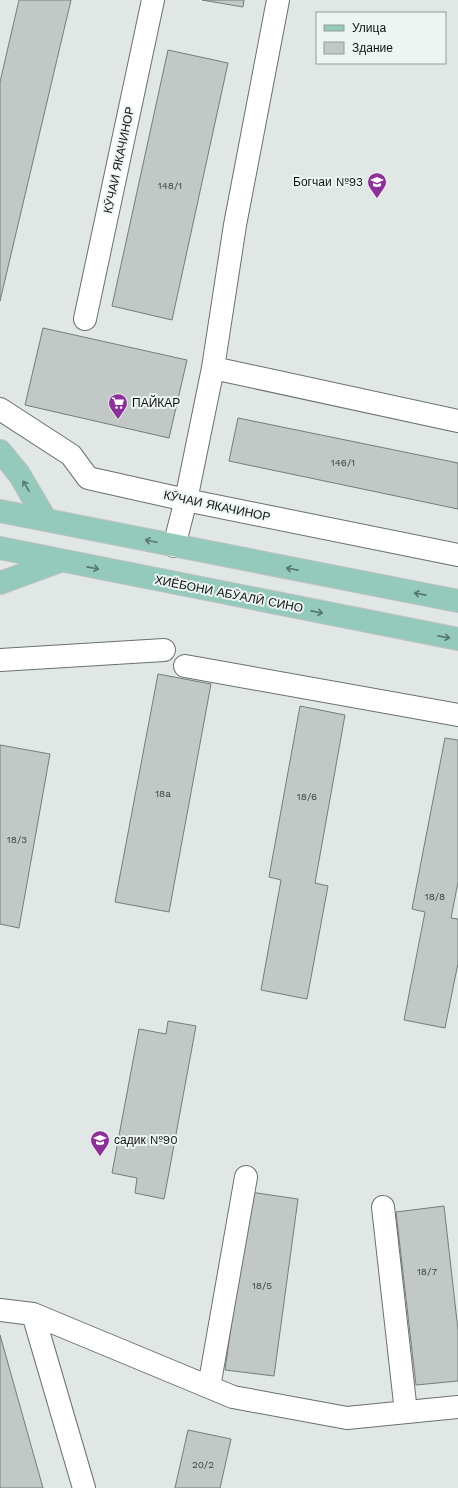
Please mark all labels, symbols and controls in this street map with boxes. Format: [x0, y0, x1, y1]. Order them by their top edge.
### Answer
legend [316, 12, 446, 64]
text: Улица [352, 21, 386, 35]
text: Здание [352, 41, 393, 55]
street label: КӮЧАИ ЯКАЧИНОР [101, 105, 137, 215]
school or university icon: Богчаи №93 [366, 171, 388, 199]
place label: Богчаи №93 [293, 175, 363, 189]
house number: 148/1 [158, 180, 182, 191]
supermarket icon: ПАЙКАР [107, 392, 129, 420]
place label: ПАЙКАР [132, 395, 180, 410]
house number: 146/1 [331, 457, 355, 468]
one-way arrow [22, 480, 30, 492]
street label: КӮЧАИ ЯКАЧИНОР [162, 488, 272, 524]
one-way arrow [145, 537, 158, 545]
one-way arrow [86, 564, 99, 572]
one-way arrow [286, 565, 299, 573]
street label: ХИЁБОНИ АБӮАЛӢ СИНО [154, 573, 304, 615]
one-way arrow [414, 589, 427, 597]
one-way arrow [310, 608, 323, 616]
one-way arrow [437, 633, 450, 641]
house number: 18a [155, 788, 171, 799]
house number: 18/6 [297, 791, 317, 802]
house number: 18/3 [7, 834, 27, 845]
house number: 18/8 [425, 891, 445, 902]
school or university icon: садик №90 [89, 1129, 111, 1157]
place label: садик №90 [114, 1133, 178, 1147]
house number: 18/7 [417, 1266, 437, 1277]
house number: 18/5 [252, 1280, 272, 1291]
house number: 20/2 [192, 1459, 214, 1470]

